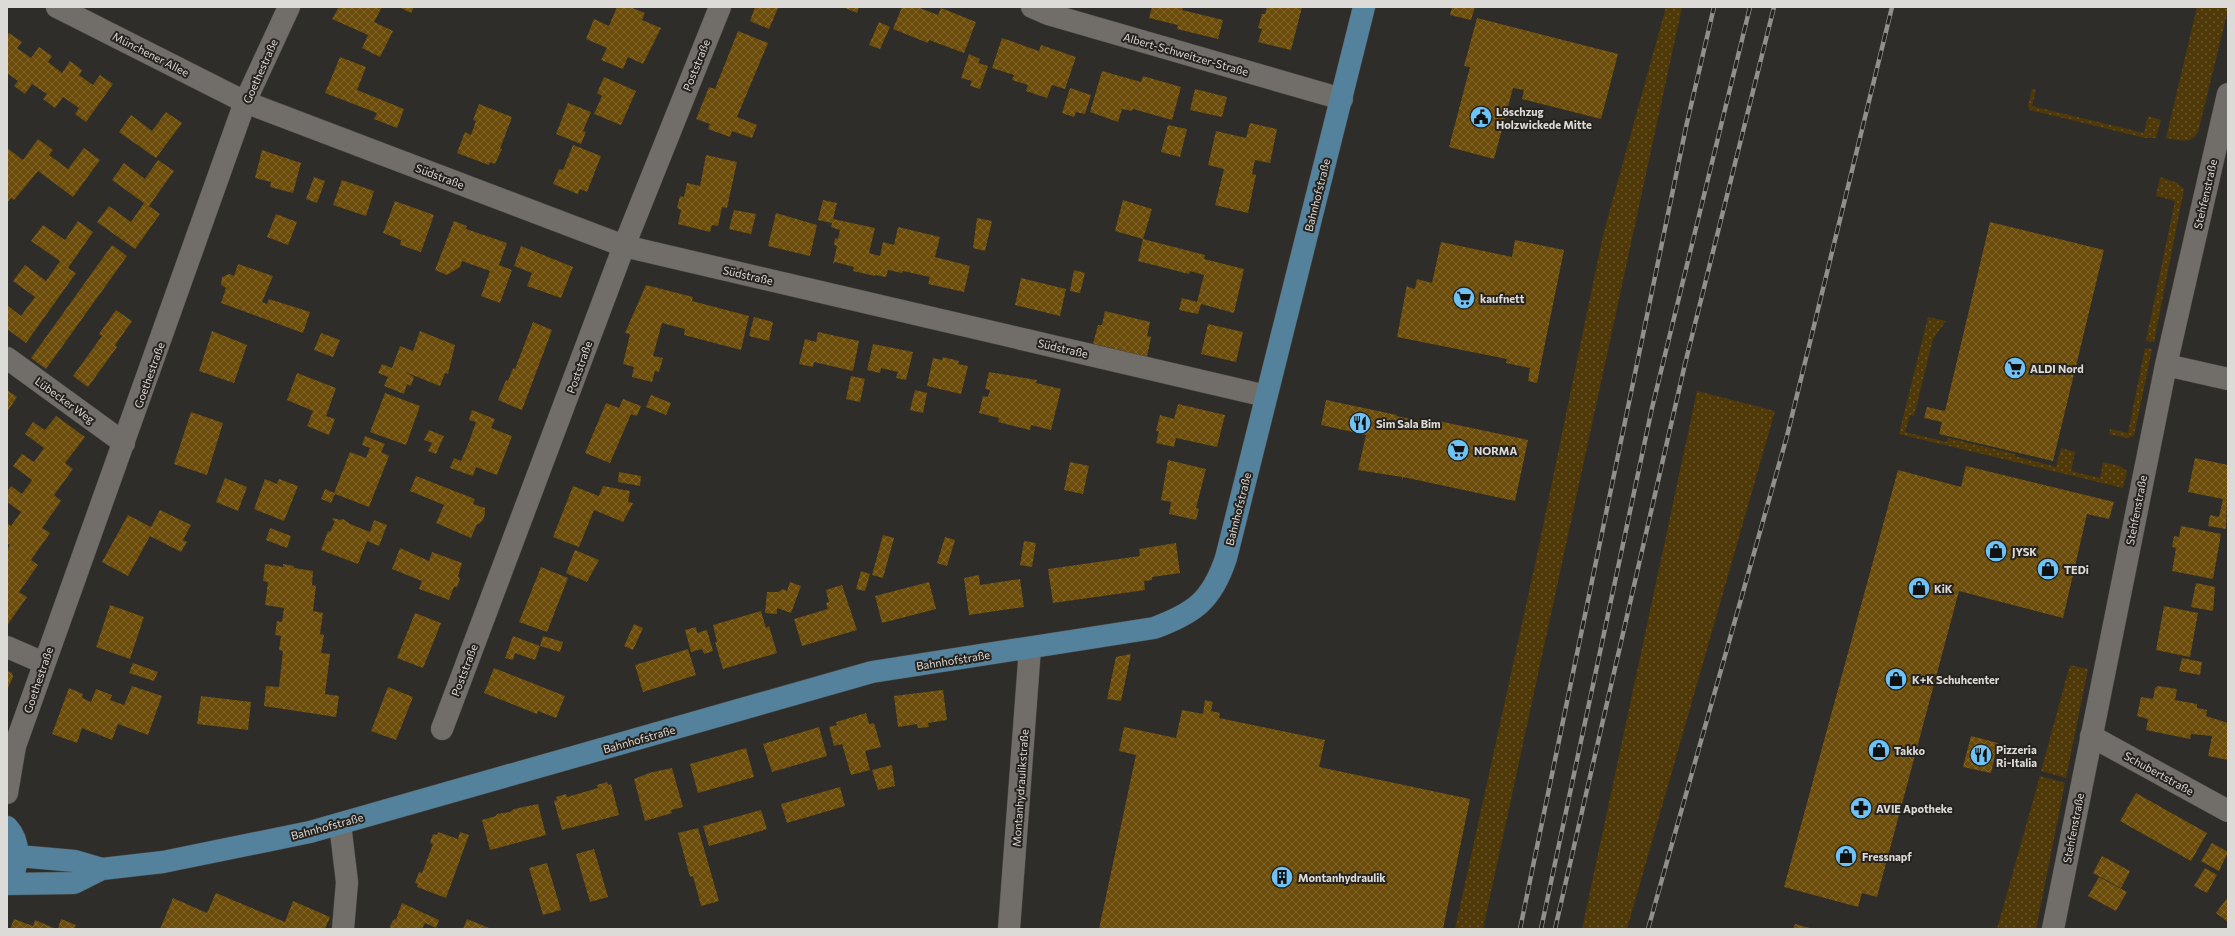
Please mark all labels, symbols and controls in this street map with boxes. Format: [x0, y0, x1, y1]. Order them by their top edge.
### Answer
street label: Münchener Allee [111, 29, 191, 79]
street label: Albert-Schweitzer-Straße [1122, 30, 1250, 78]
street label: Goethestraße [240, 37, 280, 105]
street label: Poststraße [680, 37, 712, 93]
public building icon: Löschzug Holzwickede Mitte [1468, 104, 1494, 130]
place label: Löschzug Holzwickede Mitte [1496, 105, 1592, 131]
street label: Bahnhofstraße [1302, 157, 1332, 233]
street label: Stehfenstraße [2191, 158, 2219, 230]
street label: Südstraße [414, 161, 466, 191]
street label: Südstraße [722, 263, 774, 287]
supermarket icon: kaufnett [1451, 285, 1477, 311]
place label: kaufnett [1480, 292, 1525, 305]
street label: Südstraße [1037, 336, 1089, 360]
street label: Poststraße [564, 339, 595, 395]
street label: Goethestraße [131, 340, 167, 410]
supermarket icon: ALDI Nord [2002, 355, 2028, 381]
place label: ALDI Nord [2030, 362, 2084, 375]
street label: Lübecker Weg [33, 374, 97, 426]
restaurant icon: Sim Sala Bim [1347, 410, 1373, 436]
place label: Sim Sala Bim [1376, 417, 1441, 430]
supermarket icon: NORMA [1445, 437, 1471, 463]
place label: NORMA [1474, 444, 1517, 457]
street label: Bahnhofstraße [1223, 471, 1253, 547]
street label: Stehfenstraße [2123, 474, 2149, 546]
shop icon: JYSK [1983, 538, 2009, 564]
place label: JYSK [2012, 545, 2037, 559]
shop icon: TEDi [2035, 556, 2061, 582]
place label: TEDi [2064, 563, 2089, 576]
shop icon: KiK [1906, 575, 1932, 601]
place label: KiK [1934, 582, 1953, 595]
street label: Poststraße [448, 642, 480, 698]
street label: Goethestraße [21, 645, 55, 715]
street label: Bahnhofstraße [915, 648, 991, 672]
shop icon: K+K Schuhcenter [1883, 666, 1909, 692]
place label: K+K Schuhcenter [1912, 673, 2000, 686]
street label: Bahnhofstraße [601, 722, 677, 756]
street label: Montanhydraulikstraße [1009, 729, 1031, 847]
shop icon: Takko [1866, 737, 1892, 763]
restaurant icon: Pizzeria Ri-Italia [1968, 742, 1994, 768]
place label: Pizzeria Ri-Italia [1996, 743, 2037, 769]
place label: Takko [1894, 744, 1925, 757]
street label: Schubertstraße [2122, 749, 2196, 798]
street label: Stehfenstraße [2060, 792, 2086, 864]
pharmacy icon: AVIE Apotheke [1848, 795, 1874, 821]
place label: AVIE Apotheke [1876, 802, 1953, 815]
street label: Bahnhofstraße [289, 810, 365, 842]
shop icon: Fressnapf [1833, 843, 1859, 869]
place label: Fressnapf [1862, 850, 1912, 863]
building icon: Montanhydraulik [1269, 864, 1295, 890]
place label: Montanhydraulik [1298, 871, 1386, 884]

